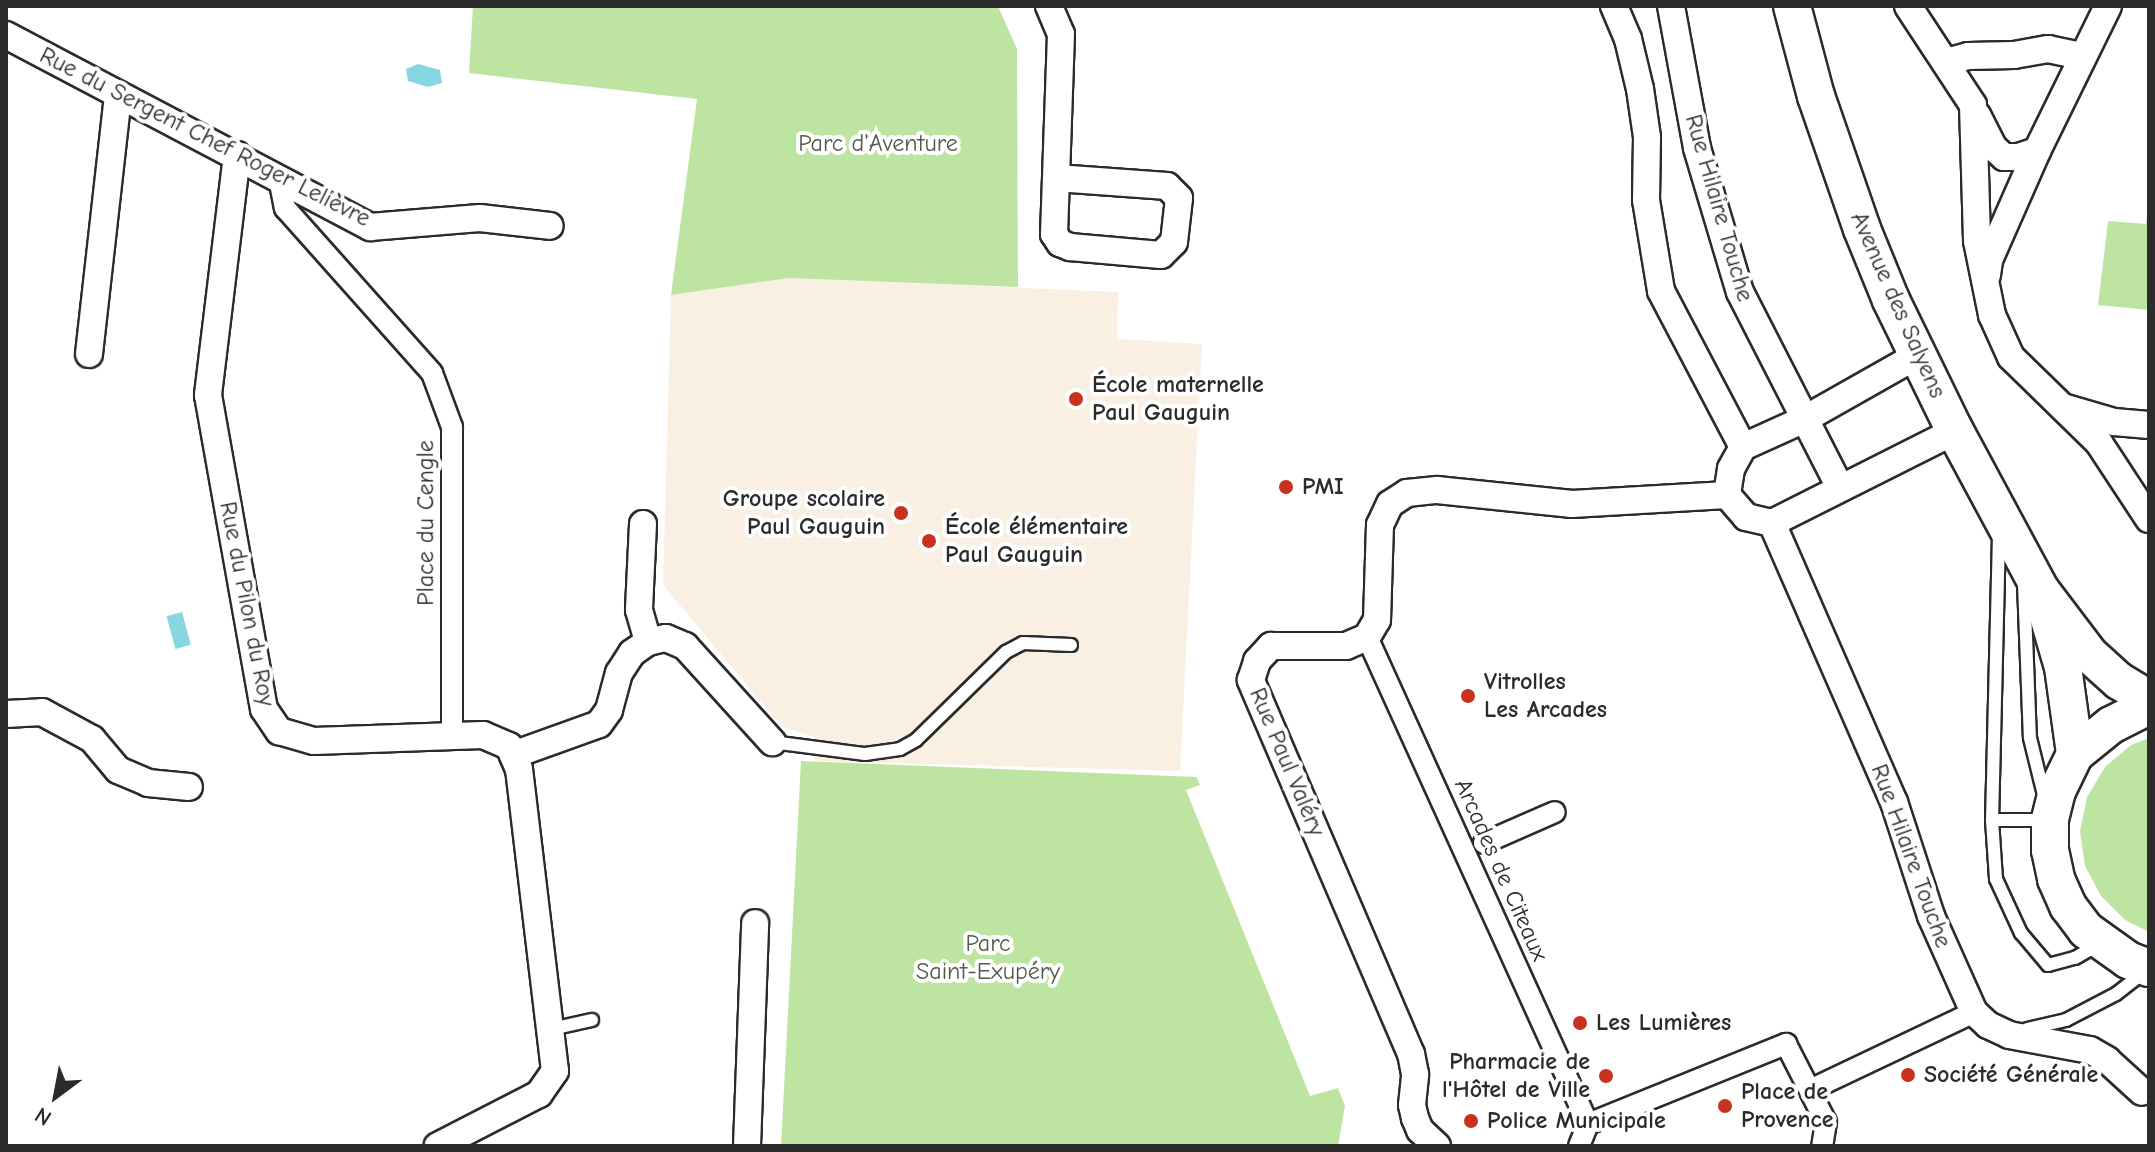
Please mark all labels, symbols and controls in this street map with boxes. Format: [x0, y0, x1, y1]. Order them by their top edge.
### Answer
street label: Rue du Sergent Chef Roger Lelièvre [35, 41, 375, 233]
street label: Rue Hilaire Touche [1679, 111, 1759, 305]
park label: Parc d'Aventure [798, 130, 958, 158]
street label: Avenue des Salyens [1844, 208, 1952, 402]
place label: École maternelle Paul Gauguin [1092, 371, 1264, 427]
marker: École maternelle Paul Gauguin [1067, 390, 1085, 408]
street label: Place du Cengle [412, 440, 440, 606]
place label: PMI [1302, 473, 1344, 501]
marker: PMI [1277, 478, 1295, 496]
place label: Groupe scolaire Paul Gauguin [723, 485, 885, 541]
street label: Rue du Pilon du Roy [213, 499, 281, 709]
marker: Groupe scolaire Paul Gauguin [892, 504, 910, 522]
place label: École élémentaire Paul Gauguin [945, 513, 1128, 569]
marker: École élémentaire Paul Gauguin [920, 532, 938, 550]
place label: Vitrolles Les Arcades [1484, 668, 1607, 724]
street label: Rue Paul Valéry [1243, 683, 1331, 841]
marker: Vitrolles Les Arcades [1459, 687, 1477, 705]
street label: Rue Hilaire Touche [1864, 760, 1958, 952]
street label: Arcades de Citeaux [1448, 774, 1554, 966]
park label: Parc Saint-Exupéry [916, 930, 1060, 986]
place label: Les Lumières [1596, 1009, 1731, 1037]
marker: Les Lumières [1571, 1014, 1589, 1032]
place label: Pharmacie de l'Hôtel de Ville [1442, 1048, 1590, 1104]
north arrow [16, 1056, 96, 1136]
place label: Société Générale [1924, 1061, 2098, 1089]
marker: Société Générale [1899, 1066, 1917, 1084]
marker: Pharmacie de l'Hôtel de Ville [1597, 1067, 1615, 1085]
place label: Place de Provence [1741, 1078, 1834, 1134]
marker: Place de Provence [1716, 1097, 1734, 1115]
text: N [30, 1102, 56, 1131]
place label: Police Municipale [1487, 1107, 1666, 1135]
marker: Police Municipale [1462, 1112, 1480, 1130]

